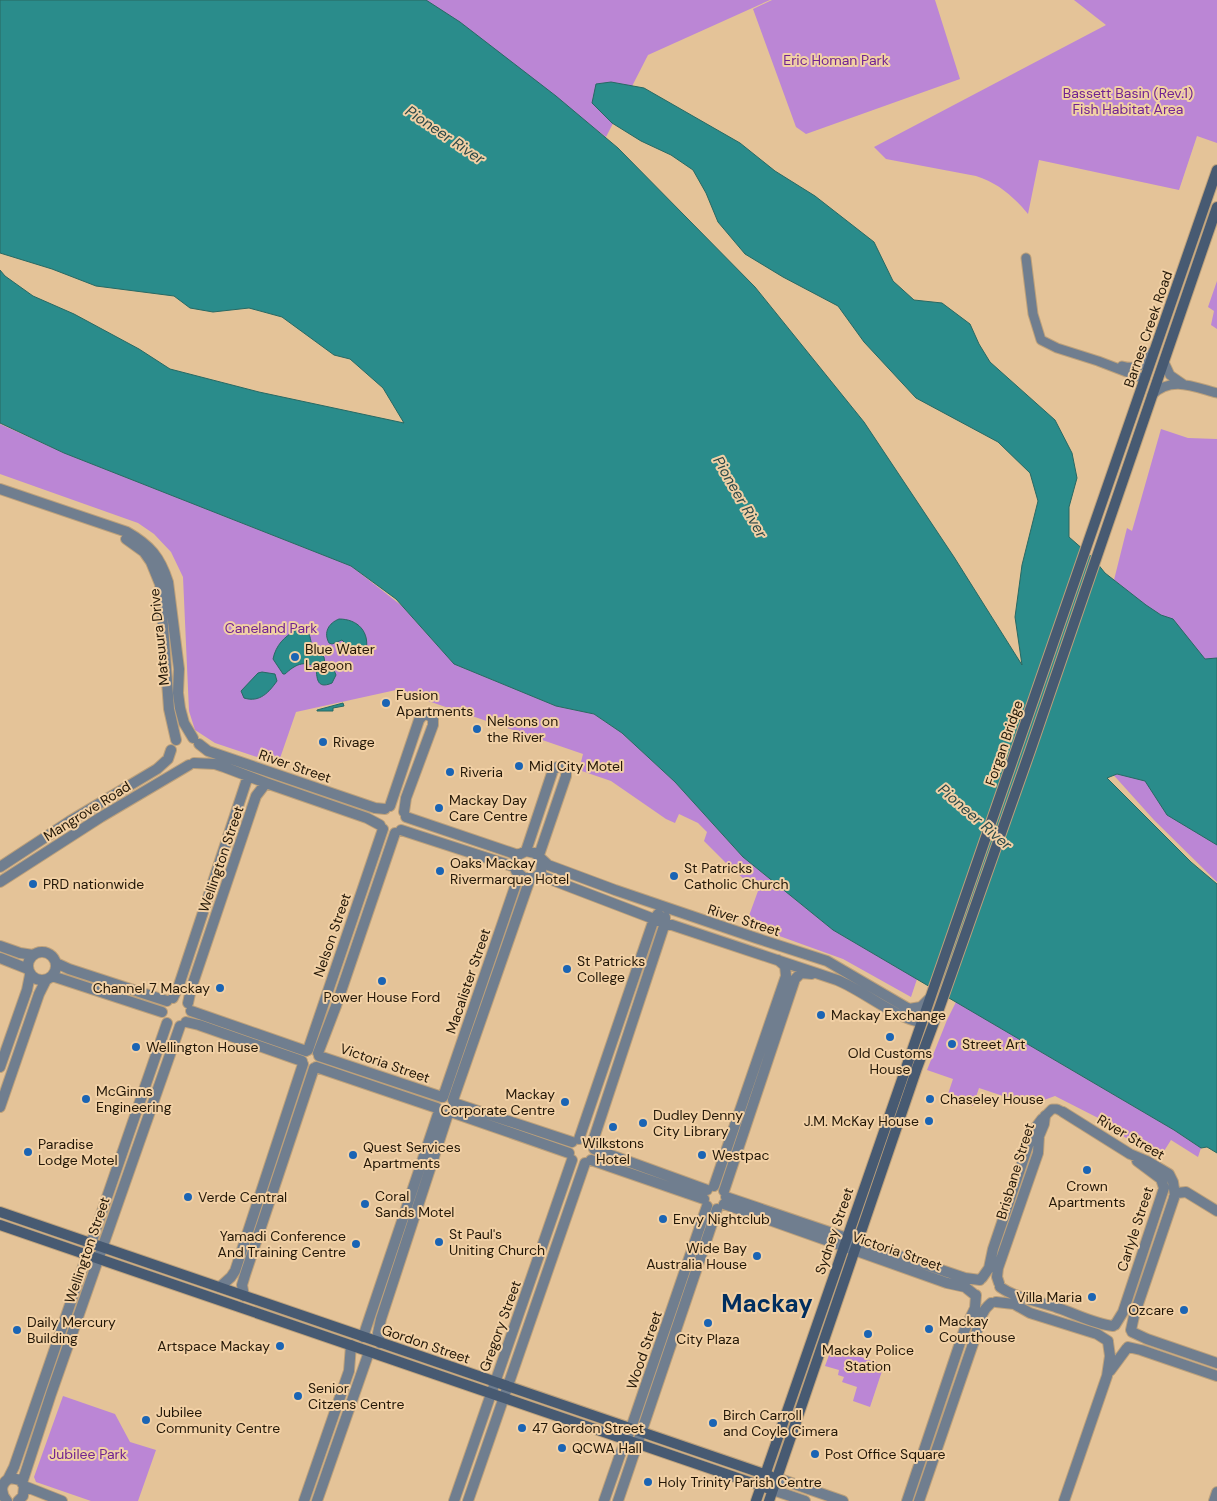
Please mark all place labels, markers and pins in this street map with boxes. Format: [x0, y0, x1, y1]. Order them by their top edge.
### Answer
place label: Blue Water Lagoon [305, 640, 375, 674]
marker: Blue Water Lagoon [289, 651, 301, 663]
place label: Fusion Apartments [396, 686, 473, 720]
marker: Fusion Apartments [380, 697, 392, 709]
place label: Nelsons on the River [487, 712, 558, 746]
marker: Nelsons on the River [471, 723, 483, 735]
place label: Rivage [333, 733, 375, 751]
marker: Rivage [317, 736, 329, 748]
place label: Mid City Motel [529, 757, 623, 775]
marker: Mid City Motel [513, 760, 525, 772]
place label: Riveria [460, 763, 503, 781]
marker: Riveria [444, 766, 456, 778]
place label: Mackay Day Care Centre [449, 791, 528, 825]
marker: Mackay Day Care Centre [433, 802, 445, 814]
place label: Oaks Mackay Rivermarque Hotel [450, 854, 569, 888]
place label: St Patricks Catholic Church [684, 859, 789, 893]
marker: Oaks Mackay Rivermarque Hotel [434, 865, 446, 877]
marker: St Patricks Catholic Church [668, 870, 680, 882]
place label: PRD nationwide [43, 875, 144, 893]
marker: PRD nationwide [27, 878, 39, 890]
place label: St Patricks College [577, 952, 645, 986]
marker: St Patricks College [561, 963, 573, 975]
marker: Power House Ford [376, 975, 388, 987]
place label: Channel 7 Mackay [93, 979, 210, 997]
marker: Channel 7 Mackay [214, 982, 226, 994]
place label: Power House Ford [324, 988, 440, 1006]
place label: Mackay Exchange [831, 1006, 946, 1024]
marker: Mackay Exchange [815, 1009, 827, 1021]
marker: Old Customs House [884, 1031, 896, 1043]
place label: Street Art [962, 1035, 1025, 1053]
place label: Wellington House [146, 1038, 258, 1056]
marker: Street Art [946, 1038, 958, 1050]
marker: Wellington House [130, 1041, 142, 1053]
place label: Old Customs House [848, 1044, 932, 1078]
place label: McGinns Engineering [96, 1082, 172, 1116]
place label: Mackay Corporate Centre [440, 1085, 555, 1119]
place label: Chaseley House [940, 1090, 1044, 1108]
marker: McGinns Engineering [80, 1093, 92, 1105]
marker: Chaseley House [924, 1093, 936, 1105]
marker: Mackay Corporate Centre [559, 1096, 571, 1108]
place label: Dudley Denny City Library [653, 1106, 743, 1140]
place label: J.M. McKay House [804, 1112, 919, 1130]
marker: J.M. McKay House [923, 1115, 935, 1127]
marker: Dudley Denny City Library [637, 1117, 649, 1129]
marker: Wilkstons Hotel [607, 1121, 619, 1133]
place label: Wilkstons Hotel [582, 1134, 644, 1168]
place label: Paradise Lodge Motel [38, 1135, 118, 1169]
place label: Quest Services Apartments [363, 1138, 461, 1172]
marker: Paradise Lodge Motel [22, 1146, 34, 1158]
place label: Westpac [712, 1146, 769, 1164]
marker: Quest Services Apartments [347, 1149, 359, 1161]
marker: Westpac [696, 1149, 708, 1161]
marker: Crown Apartments [1081, 1164, 1093, 1176]
place label: Crown Apartments [1048, 1177, 1126, 1211]
place label: Coral Sands Motel [375, 1187, 454, 1221]
place label: Verde Central [198, 1188, 287, 1206]
marker: Verde Central [182, 1191, 194, 1203]
marker: Coral Sands Motel [359, 1198, 371, 1210]
place label: Envy Nightclub [673, 1210, 770, 1228]
marker: Envy Nightclub [657, 1213, 669, 1225]
place label: St Paul's Uniting Church [449, 1225, 545, 1259]
place label: Yamadi Conference And Training Centre [218, 1227, 346, 1261]
marker: St Paul's Uniting Church [433, 1236, 445, 1248]
marker: Yamadi Conference And Training Centre [350, 1238, 362, 1250]
place label: Wide Bay Australia House [646, 1239, 747, 1273]
marker: Wide Bay Australia House [751, 1250, 763, 1262]
place label: Villa Maria [1016, 1288, 1082, 1306]
marker: Villa Maria [1086, 1291, 1098, 1303]
place label: Ozcare [1128, 1301, 1174, 1319]
marker: Ozcare [1178, 1304, 1190, 1316]
place label: Mackay Courthouse [939, 1312, 1015, 1346]
place label: Daily Mercury Building [27, 1313, 116, 1347]
marker: City Plaza [702, 1317, 714, 1329]
marker: Mackay Courthouse [923, 1323, 935, 1335]
marker: Daily Mercury Building [11, 1324, 23, 1336]
marker: Mackay Police Station [862, 1328, 874, 1340]
place label: City Plaza [676, 1330, 740, 1348]
place label: Artspace Mackay [157, 1337, 270, 1355]
marker: Artspace Mackay [274, 1340, 286, 1352]
place label: Mackay Police Station [822, 1341, 914, 1375]
place label: Senior Citzens Centre [308, 1379, 404, 1413]
marker: Senior Citzens Centre [292, 1390, 304, 1402]
place label: Jubilee Community Centre [156, 1403, 280, 1437]
place label: Birch Carroll and Coyle Cimera [723, 1406, 838, 1440]
marker: Jubilee Community Centre [140, 1414, 152, 1426]
marker: Birch Carroll and Coyle Cimera [707, 1417, 719, 1429]
place label: 47 Gordon Street [532, 1419, 644, 1437]
marker: 47 Gordon Street [516, 1422, 528, 1434]
place label: QCWA Hall [572, 1439, 642, 1457]
marker: QCWA Hall [556, 1442, 568, 1454]
place label: Post Office Square [825, 1445, 946, 1463]
marker: Post Office Square [809, 1448, 821, 1460]
place label: Holy Trinity Parish Centre [658, 1473, 822, 1491]
marker: Holy Trinity Parish Centre [642, 1476, 654, 1488]

